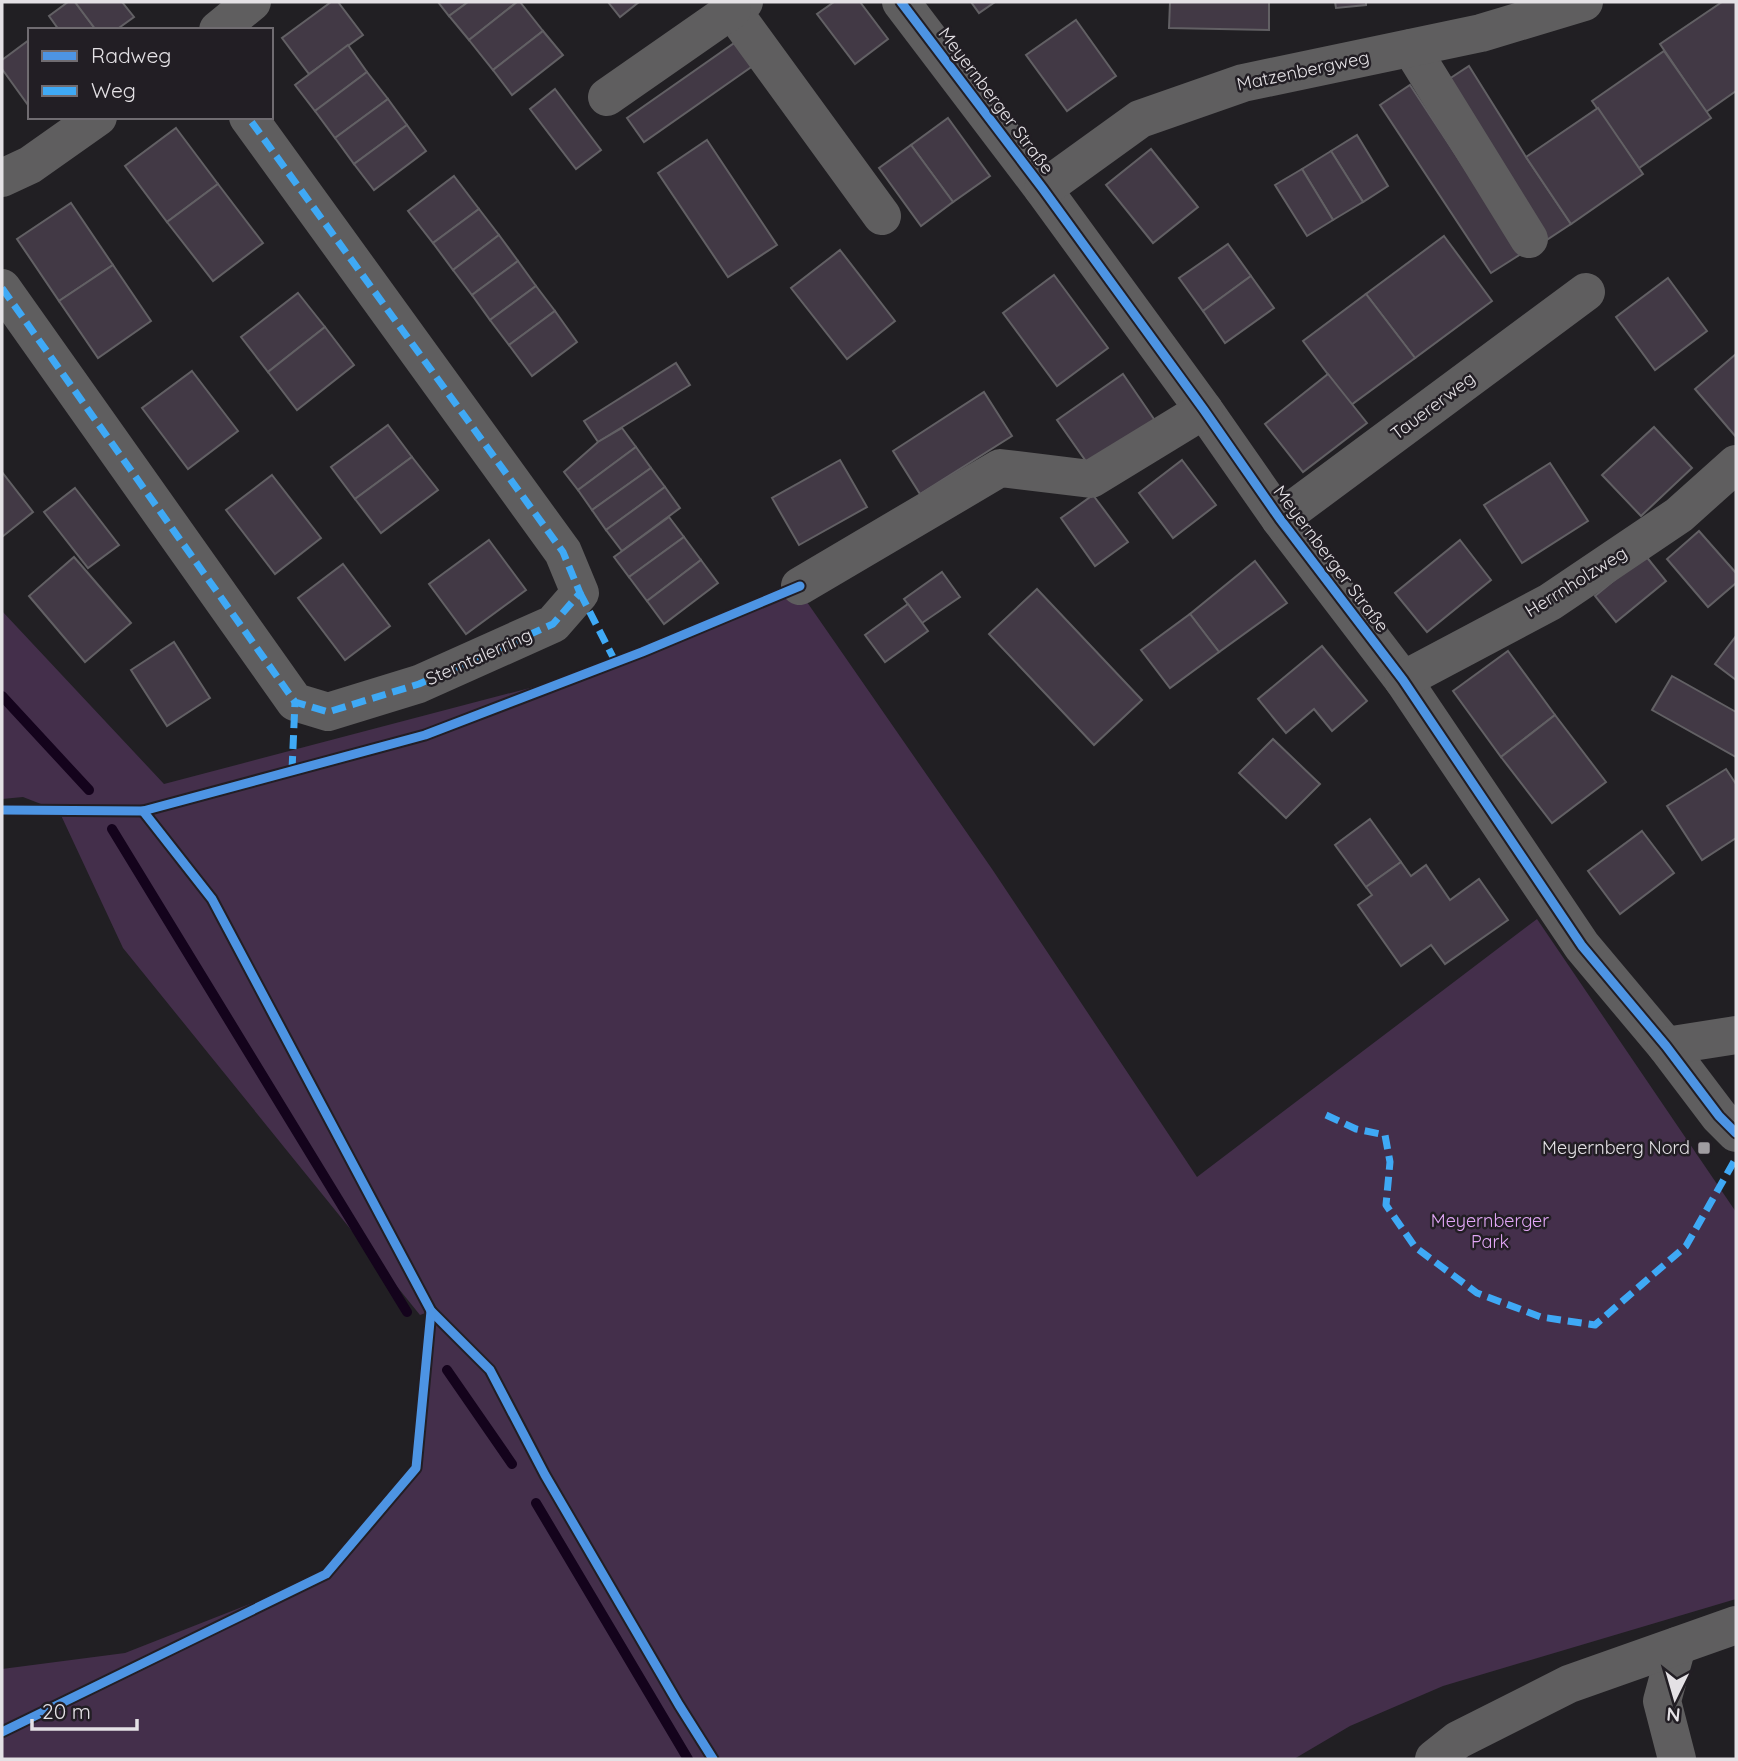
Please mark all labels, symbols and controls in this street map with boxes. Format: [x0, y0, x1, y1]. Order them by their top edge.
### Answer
street label: Meyernberger Straße [934, 23, 1059, 179]
legend [28, 28, 273, 119]
text: Radweg [91, 42, 171, 68]
street label: Matzenbergweg [1235, 45, 1371, 96]
text: Weg [91, 77, 136, 103]
street label: Tauererweg [1386, 366, 1479, 445]
street label: Meyernberger Straße [1269, 481, 1394, 637]
street label: Herrnholzweg [1520, 541, 1631, 622]
street label: Sterntalerring [422, 623, 536, 690]
place label: Meyernberg Nord [1542, 1136, 1690, 1159]
marker: Meyernberg Nord [1696, 1140, 1712, 1156]
park label: Meyernberger Park [1431, 1209, 1549, 1253]
north arrow [1640, 1663, 1710, 1733]
scale bar [32, 1688, 136, 1732]
text: 20 m [42, 1698, 91, 1724]
text: N [1666, 1702, 1682, 1727]

